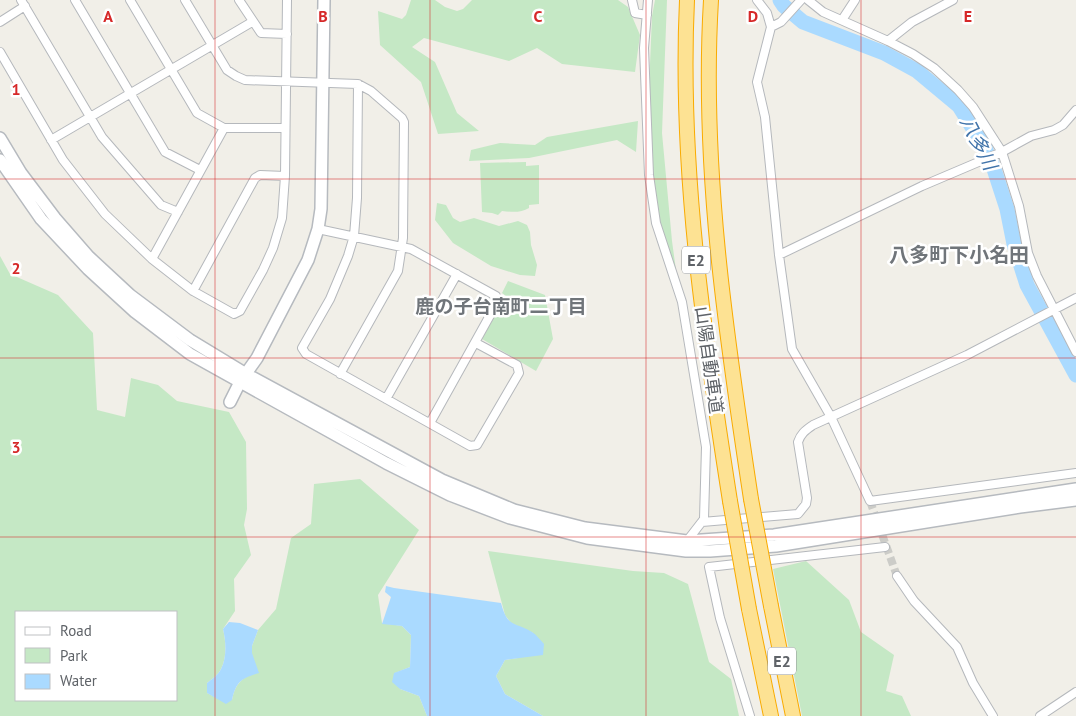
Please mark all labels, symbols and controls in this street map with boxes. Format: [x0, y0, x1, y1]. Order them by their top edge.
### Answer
text: A [103, 6, 113, 26]
text: B [318, 6, 328, 26]
text: C [534, 6, 543, 26]
text: D [748, 6, 758, 26]
text: E [964, 6, 972, 26]
text: 1 [11, 79, 21, 99]
water label: 八多川 [955, 112, 1004, 176]
district label: 八多町下小名田 [889, 242, 1029, 268]
road number: E2 [682, 246, 710, 274]
text: 2 [11, 258, 21, 278]
district label: 鹿の子台南町二丁目 [415, 294, 587, 318]
street label: 山陽自動車道 [691, 305, 728, 415]
text: 3 [11, 437, 21, 457]
legend [15, 611, 178, 701]
text: Road [60, 621, 92, 640]
text: Park [60, 646, 88, 665]
road number: E2 [768, 648, 796, 674]
text: Water [60, 671, 97, 690]

